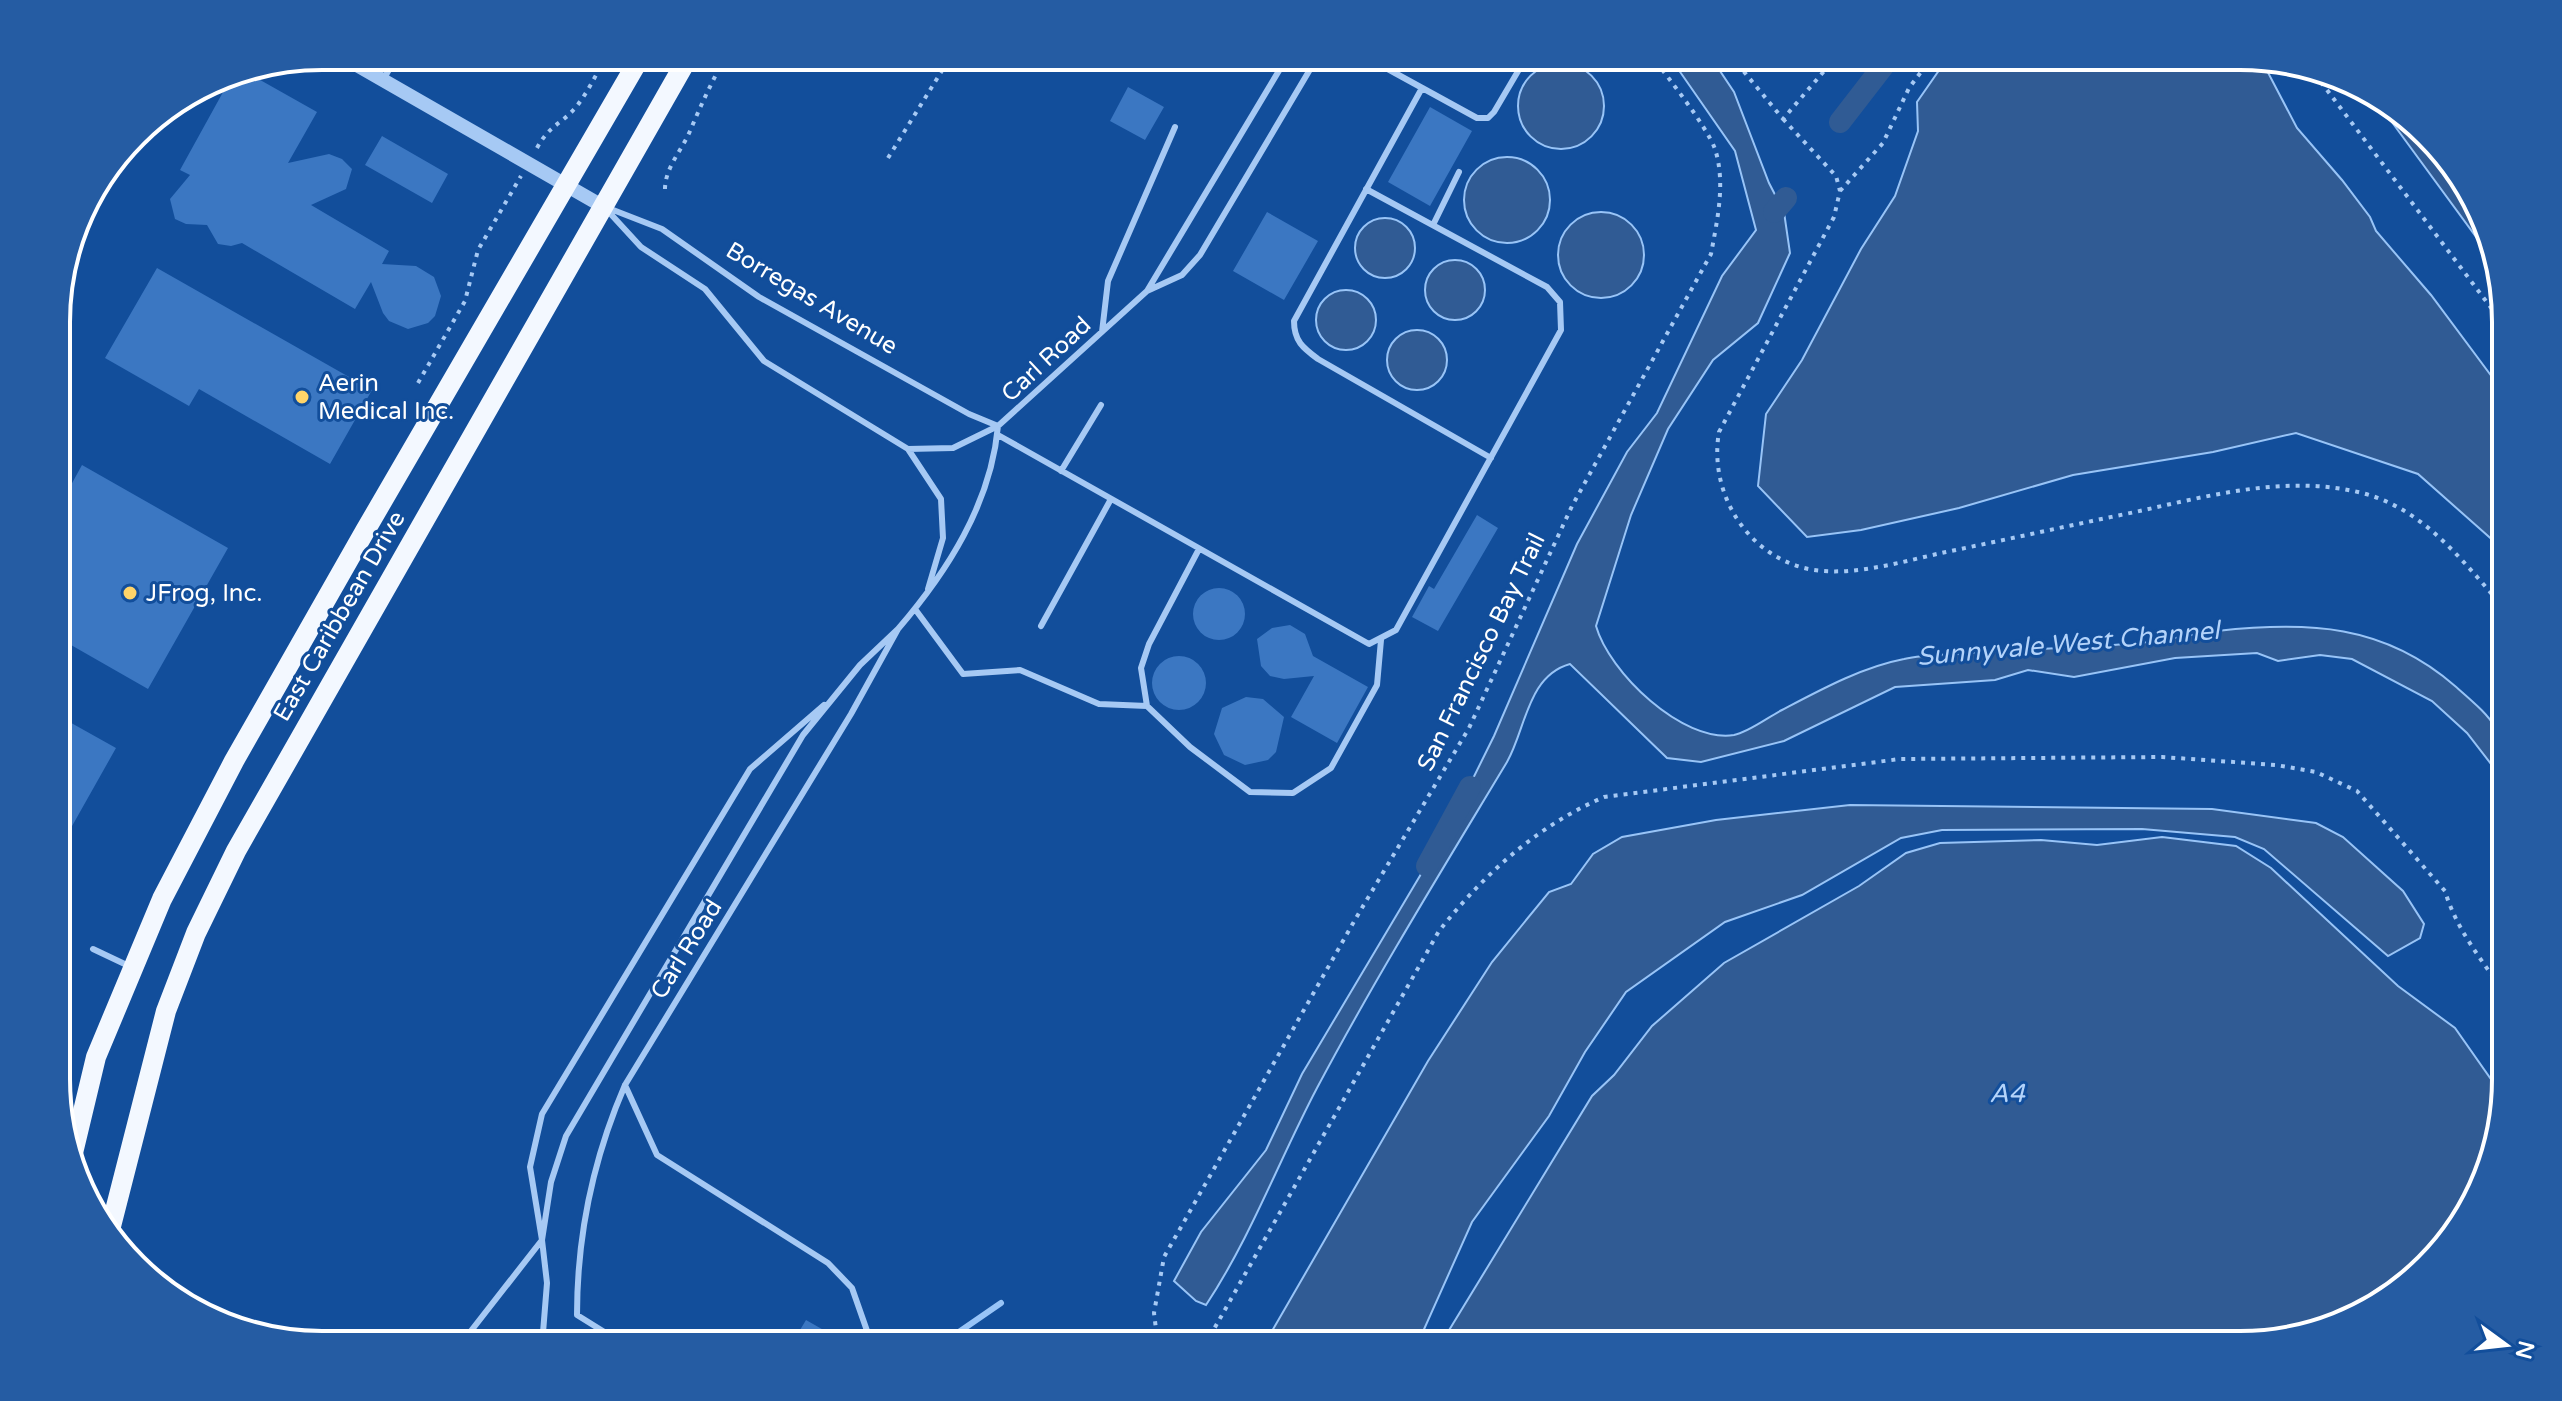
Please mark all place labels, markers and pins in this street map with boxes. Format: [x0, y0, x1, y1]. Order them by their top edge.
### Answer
place label: Aerin Medical Inc. [318, 369, 454, 426]
marker: Aerin Medical Inc. [293, 388, 311, 406]
place label: JFrog, Inc. [146, 579, 262, 608]
marker: JFrog, Inc. [121, 584, 139, 602]

